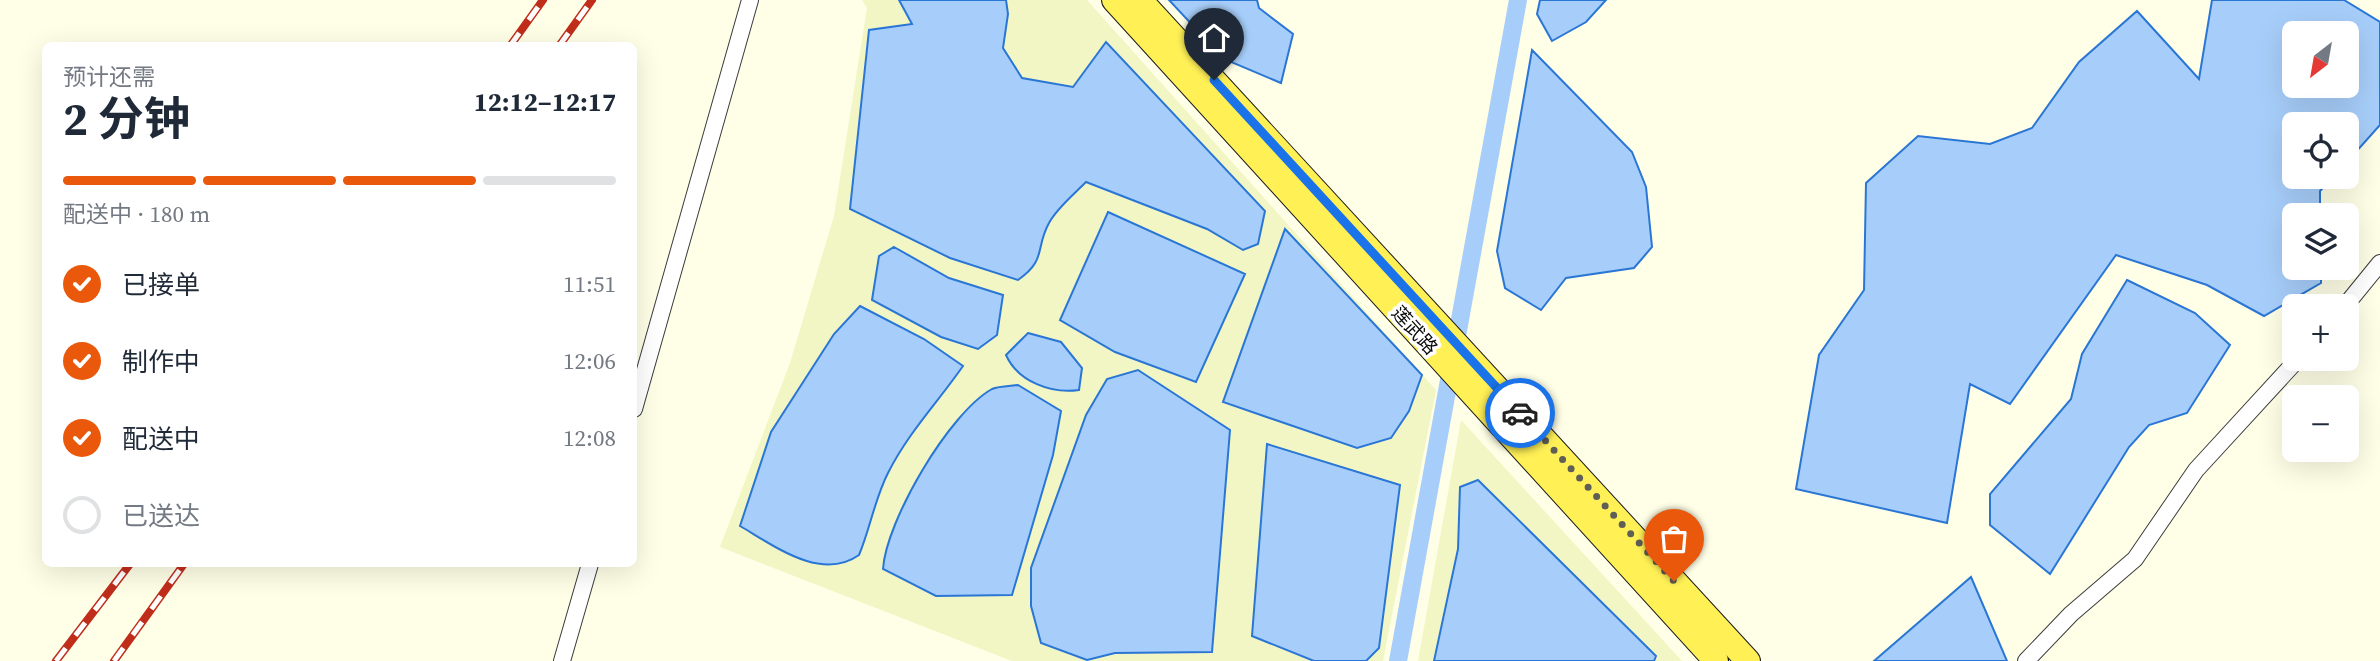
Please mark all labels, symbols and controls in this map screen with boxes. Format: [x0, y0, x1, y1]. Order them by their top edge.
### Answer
pin [1184, 8, 1244, 80]
icon: home [1195, 19, 1233, 57]
north arrow [2282, 21, 2359, 98]
map controls [2282, 21, 2359, 462]
text: 预计还需 [63, 61, 155, 93]
text: 12:12–12:17 [474, 84, 616, 120]
text: 2 分钟 [63, 87, 190, 150]
button: locate [2282, 112, 2359, 189]
text: 配送中 · 180 m [63, 198, 210, 230]
button: layers [2282, 203, 2359, 280]
icon: check [63, 265, 101, 303]
text: 已接单 [122, 267, 200, 303]
text: 11:51 [563, 268, 616, 300]
button: + [2282, 294, 2359, 371]
street label: 莲武路 [1386, 300, 1444, 360]
icon: check [63, 342, 101, 380]
text: 制作中 [122, 344, 200, 380]
text: 12:06 [563, 345, 616, 377]
courier [1485, 378, 1555, 448]
button: − [2282, 385, 2359, 462]
icon: car [1501, 394, 1539, 432]
icon: check [63, 419, 101, 457]
text: 配送中 [122, 421, 200, 457]
text: 12:08 [563, 422, 616, 454]
text: 已送达 [122, 498, 200, 534]
pin [1644, 509, 1704, 581]
icon: bag [1655, 520, 1693, 558]

